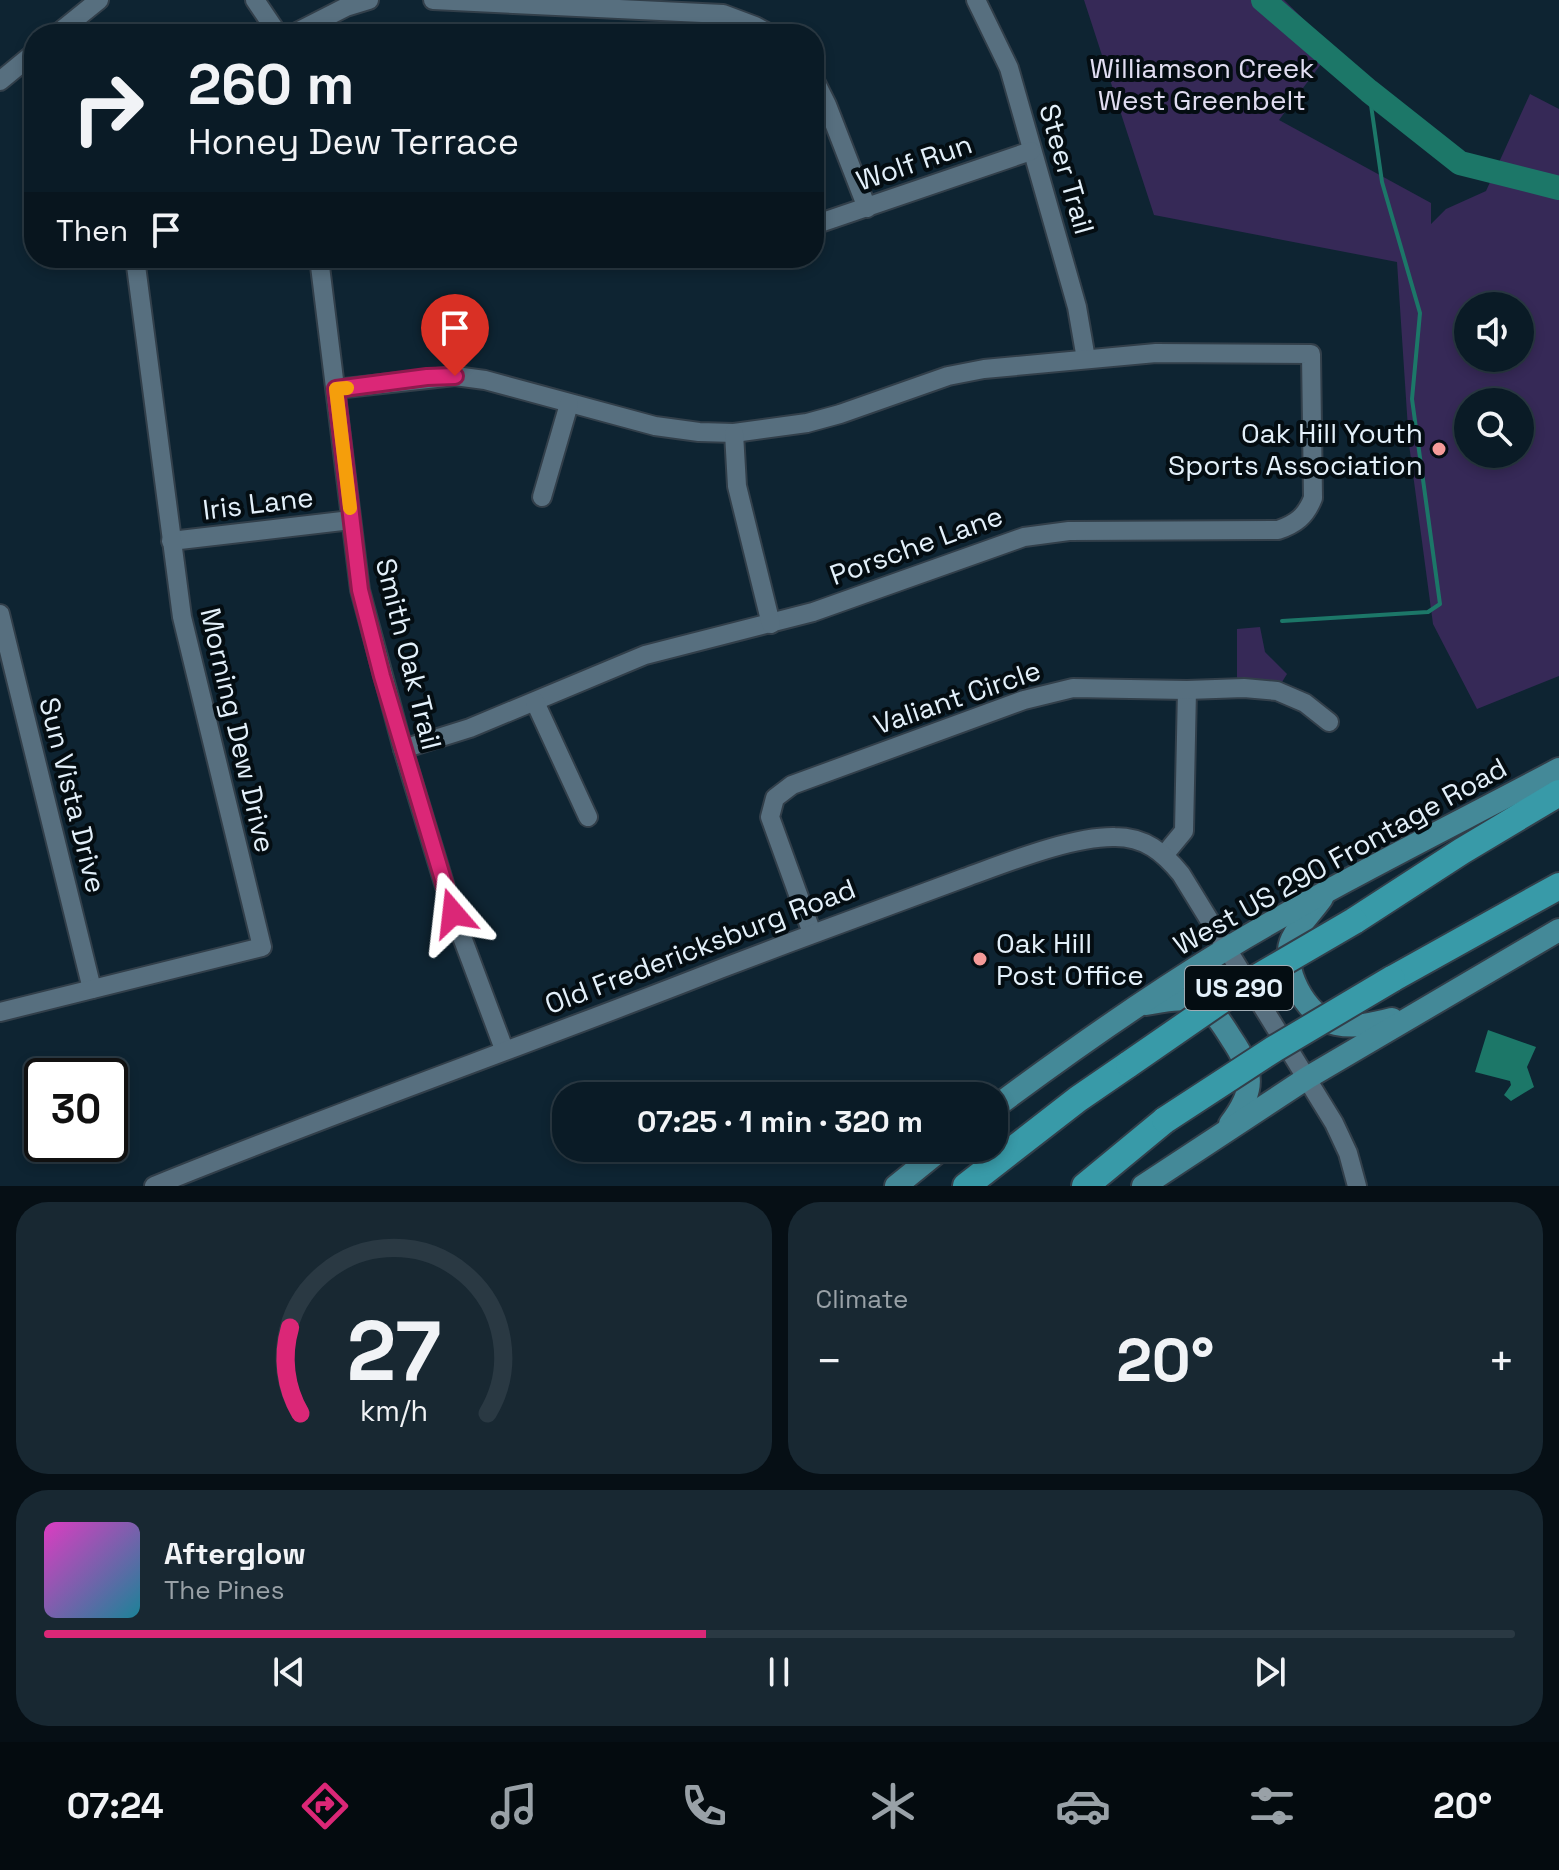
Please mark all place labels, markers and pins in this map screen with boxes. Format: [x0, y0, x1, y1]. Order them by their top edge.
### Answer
pin [421, 294, 489, 376]
place label: Oak Hill Youth Sports Association [1168, 415, 1423, 483]
marker: Oak Hill Youth Sports Association [1430, 440, 1448, 458]
place label: Oak Hill Post Office [996, 925, 1144, 993]
marker: Oak Hill Post Office [971, 950, 989, 968]

